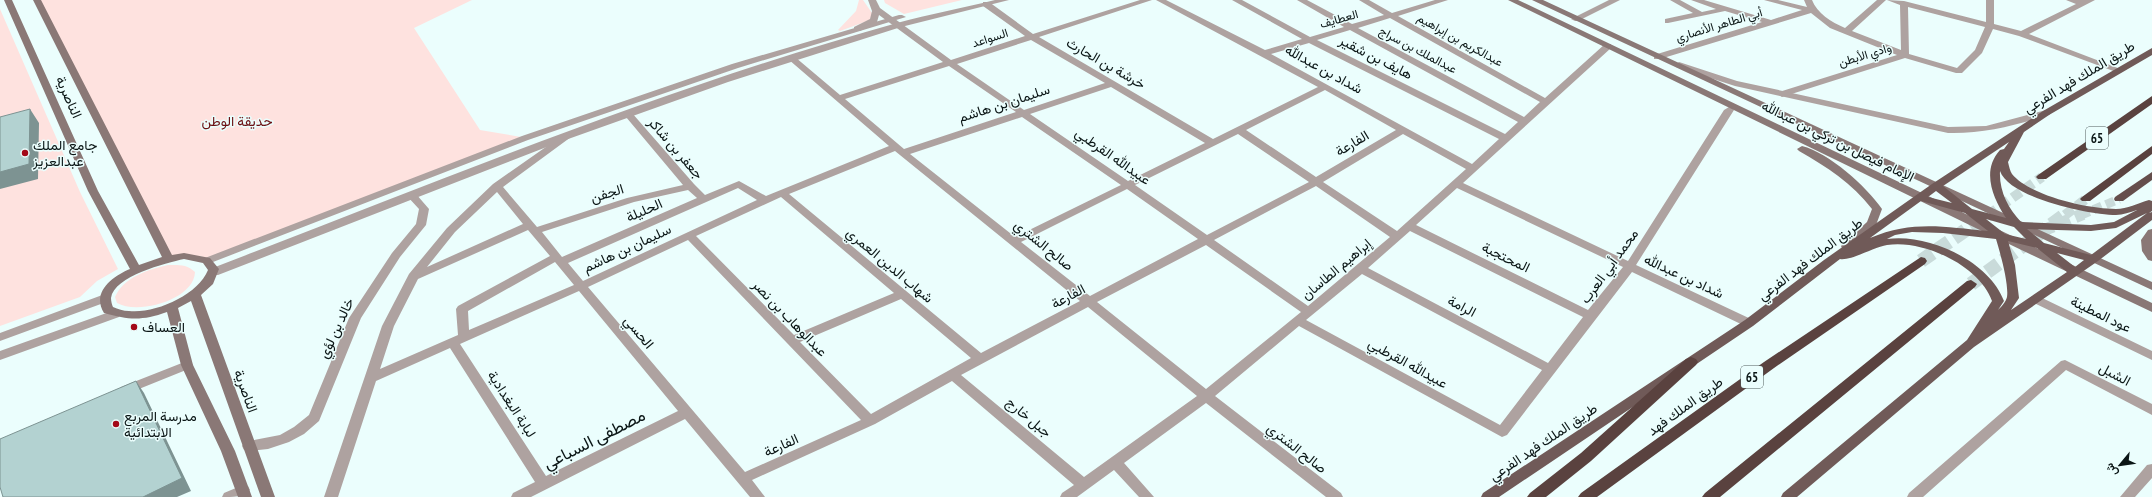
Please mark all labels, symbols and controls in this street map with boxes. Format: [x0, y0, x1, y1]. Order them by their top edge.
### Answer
street label: أبي الطاهر الأنصاري [1674, 4, 1765, 48]
street label: العطايف [1318, 6, 1360, 31]
street label: عبدالكريم بن إبراهيم [1414, 10, 1506, 70]
street label: عبدالملك بن سراج [1376, 23, 1460, 78]
street label: السواعد [970, 25, 1010, 51]
street label: هايف بن شقير [1335, 30, 1416, 83]
street label: خرشة بن الحارث [1063, 33, 1149, 93]
street label: طريق الملك فهد الفرعي [2020, 37, 2140, 120]
street label: وادي الأبطن [1836, 39, 1894, 73]
street label: شداد بن عبدالله [1282, 40, 1366, 98]
street label: الناصرية [52, 73, 86, 121]
street label: سليمان بن هاشم [956, 80, 1052, 126]
street label: الإمام فيصل بن تركي بن عبدالله [1757, 96, 1917, 189]
park label: حديقة الوطن [201, 112, 273, 130]
street label: جعفر بن شاكر [644, 113, 708, 183]
street label: عبيدالله القرطبي [1070, 123, 1154, 191]
street label: الفارعة [1332, 126, 1372, 160]
road number: 65 [2086, 127, 2108, 149]
place label: جامع الملك عبدالعزيز [32, 136, 97, 170]
marker: جامع الملك عبدالعزيز [20, 148, 30, 158]
street label: الجفن [588, 179, 626, 207]
street label: الحليلة [623, 194, 665, 226]
street label: طريق الملك فهد الفرعي [1754, 214, 1868, 307]
street label: صالح الشتري [1009, 216, 1078, 277]
street label: سليمان بن هاشم [580, 220, 674, 276]
street label: شهاب الدين العمري [841, 223, 937, 309]
street label: محمد أبي العرب [1576, 225, 1645, 309]
street label: إبراهيم الطاسان [1297, 234, 1375, 304]
street label: المحتجبة [1479, 238, 1533, 276]
street label: شداد بن عبدالله [1641, 250, 1727, 302]
street label: عبدالوهاب بن نصر [748, 275, 831, 360]
street label: الفارعة [1048, 280, 1088, 312]
street label: الرامة [1445, 291, 1479, 321]
street label: عود المطينة [2068, 292, 2134, 336]
street label: خالد بن لؤي [314, 295, 361, 362]
street label: الحسي [618, 312, 658, 354]
place label: العساف [142, 318, 185, 336]
marker: العساف [129, 322, 139, 332]
street label: عبيدالله القرطبي [1364, 334, 1451, 395]
street label: الشبل [2096, 358, 2134, 390]
road number: 65 [1741, 366, 1763, 388]
street label: الناصرية [230, 367, 262, 415]
street label: لبابة البغدادية [484, 367, 540, 441]
street label: طريق الملك فهد [1644, 373, 1726, 439]
street label: جبل خارج [1001, 393, 1055, 443]
street label: طريق الملك فهد الفرعي [1485, 399, 1602, 487]
street label: مصطفى السباعي [539, 404, 650, 477]
place label: مدرسة المربع الابتدائية [124, 407, 197, 441]
marker: مدرسة المربع الابتدائية [111, 419, 121, 429]
street label: صالح الشتري [1261, 419, 1331, 480]
street label: الفارعة [761, 429, 801, 461]
north arrow [2100, 445, 2140, 485]
text: ش [2102, 461, 2121, 479]

